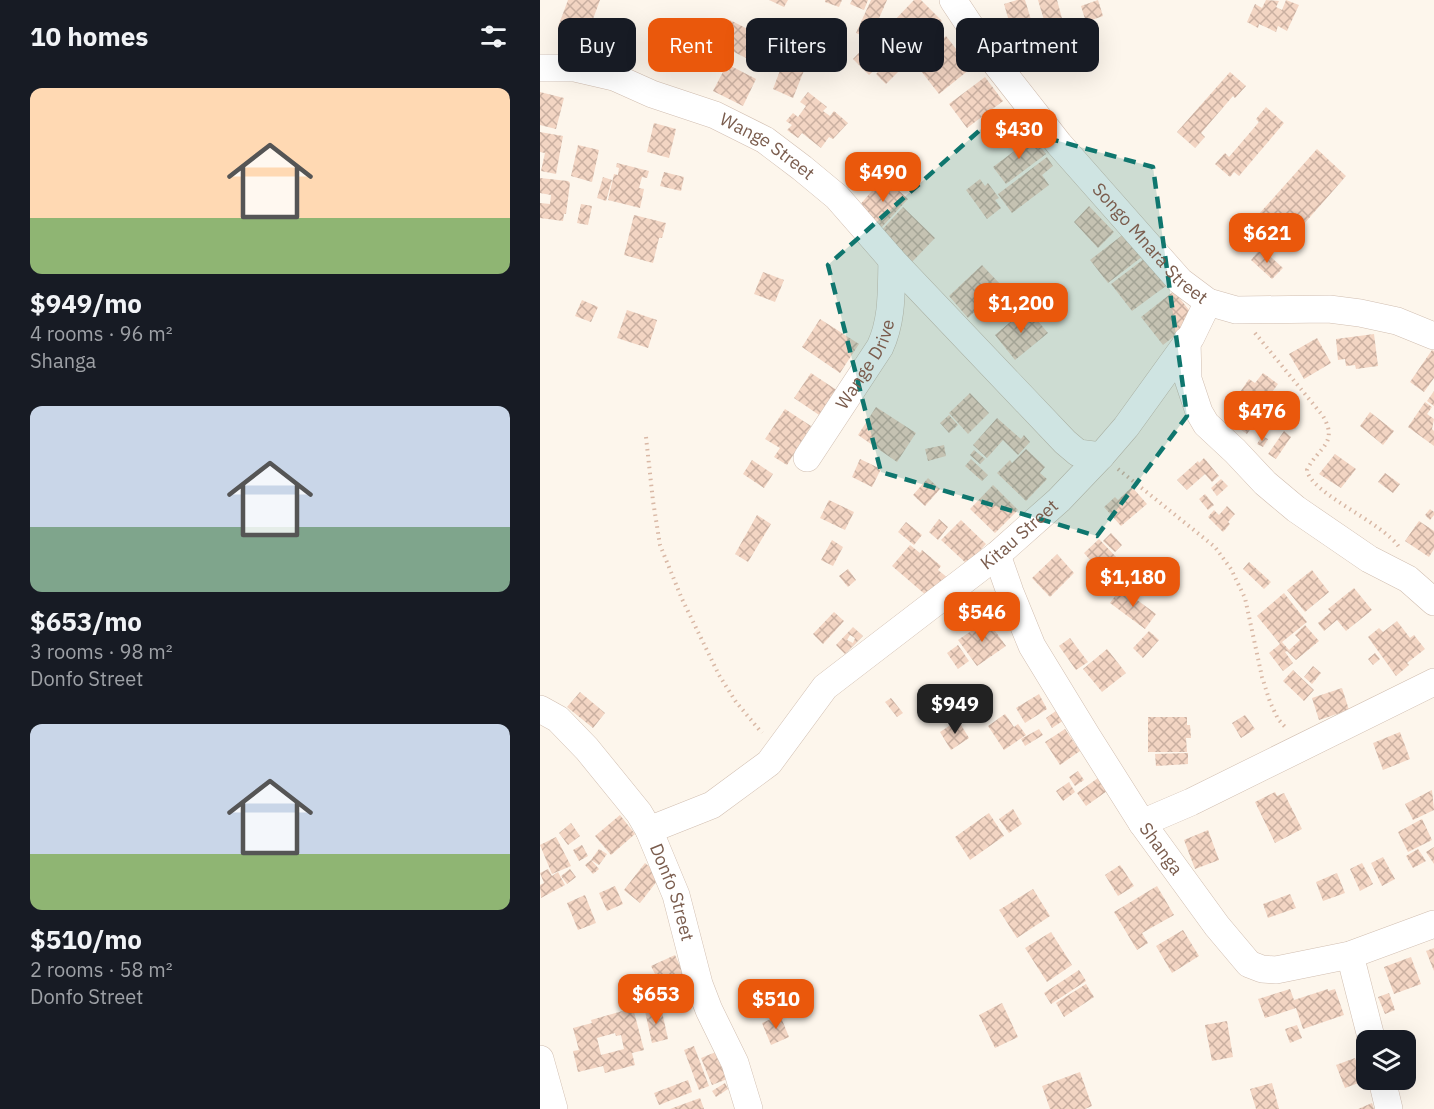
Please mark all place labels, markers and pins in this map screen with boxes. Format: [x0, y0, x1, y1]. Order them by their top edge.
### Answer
pin: $430 [983, 109, 1055, 160]
pin: $490 [847, 152, 919, 203]
pin: $621 [1231, 213, 1303, 264]
pin: $1,200 [972, 283, 1070, 334]
pin: $476 [1226, 391, 1298, 442]
pin: $1,180 [1084, 557, 1182, 608]
pin: $546 [946, 592, 1018, 643]
pin: $949 [919, 684, 991, 735]
pin: $653 [620, 974, 692, 1025]
pin: $510 [740, 979, 812, 1030]

